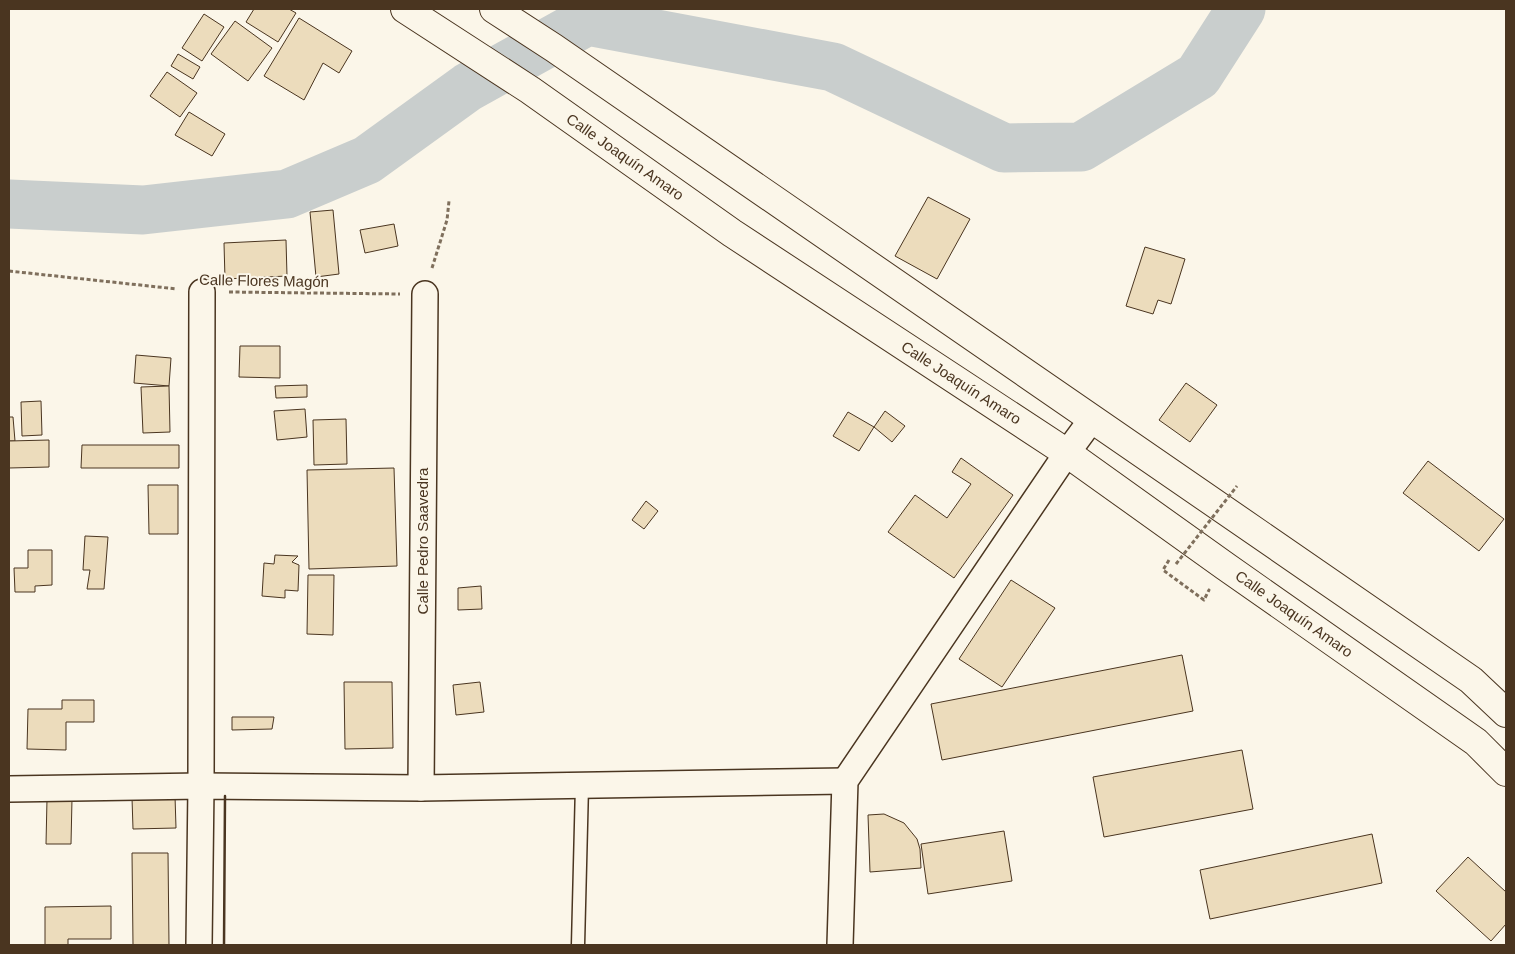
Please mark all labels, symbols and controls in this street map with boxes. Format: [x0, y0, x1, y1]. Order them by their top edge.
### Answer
street label: Calle Joaquín Amaro [563, 110, 687, 203]
street label: Calle Flores Magón [199, 271, 329, 290]
street label: Calle Joaquín Amaro [898, 338, 1024, 428]
street label: Calle Pedro Saavedra [414, 467, 431, 614]
street label: Calle Joaquín Amaro [1232, 567, 1356, 660]

